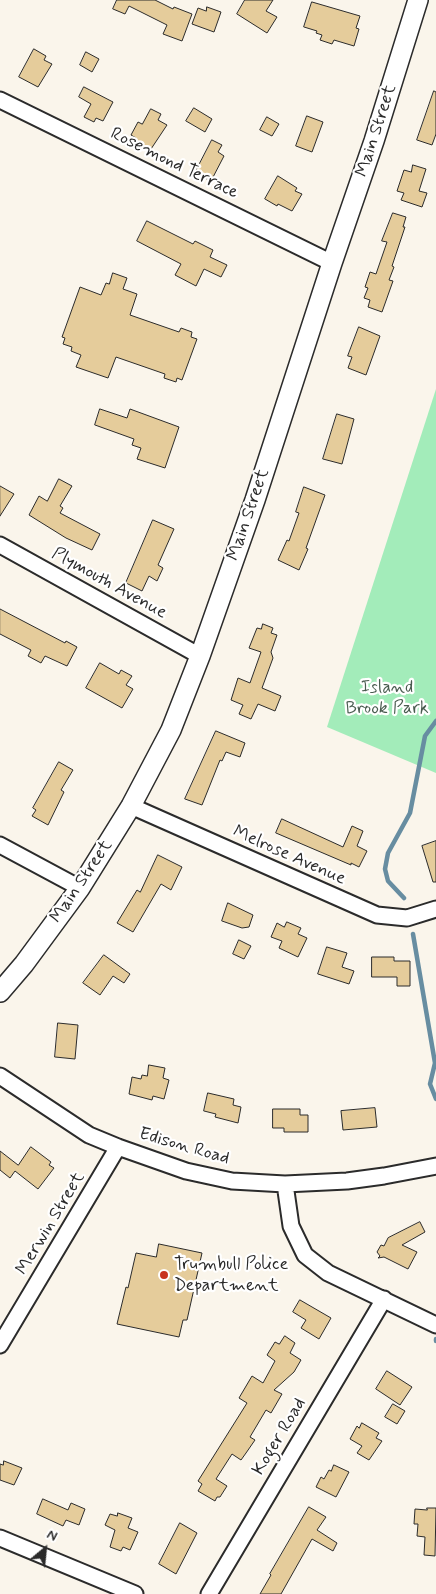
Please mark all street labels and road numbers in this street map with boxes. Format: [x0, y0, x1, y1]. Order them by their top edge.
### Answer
street label: Main Street [352, 82, 402, 180]
street label: Rosemond Terrace [106, 124, 242, 204]
street label: Main Street [223, 466, 275, 564]
street label: Plymouth Avenue [48, 543, 170, 625]
street label: Melrose Avenue [229, 821, 349, 891]
street label: Main Street [46, 836, 118, 928]
street label: Edison Road [136, 1124, 232, 1170]
street label: Merwin Street [12, 1169, 90, 1279]
street label: Koger Road [249, 1394, 311, 1480]

